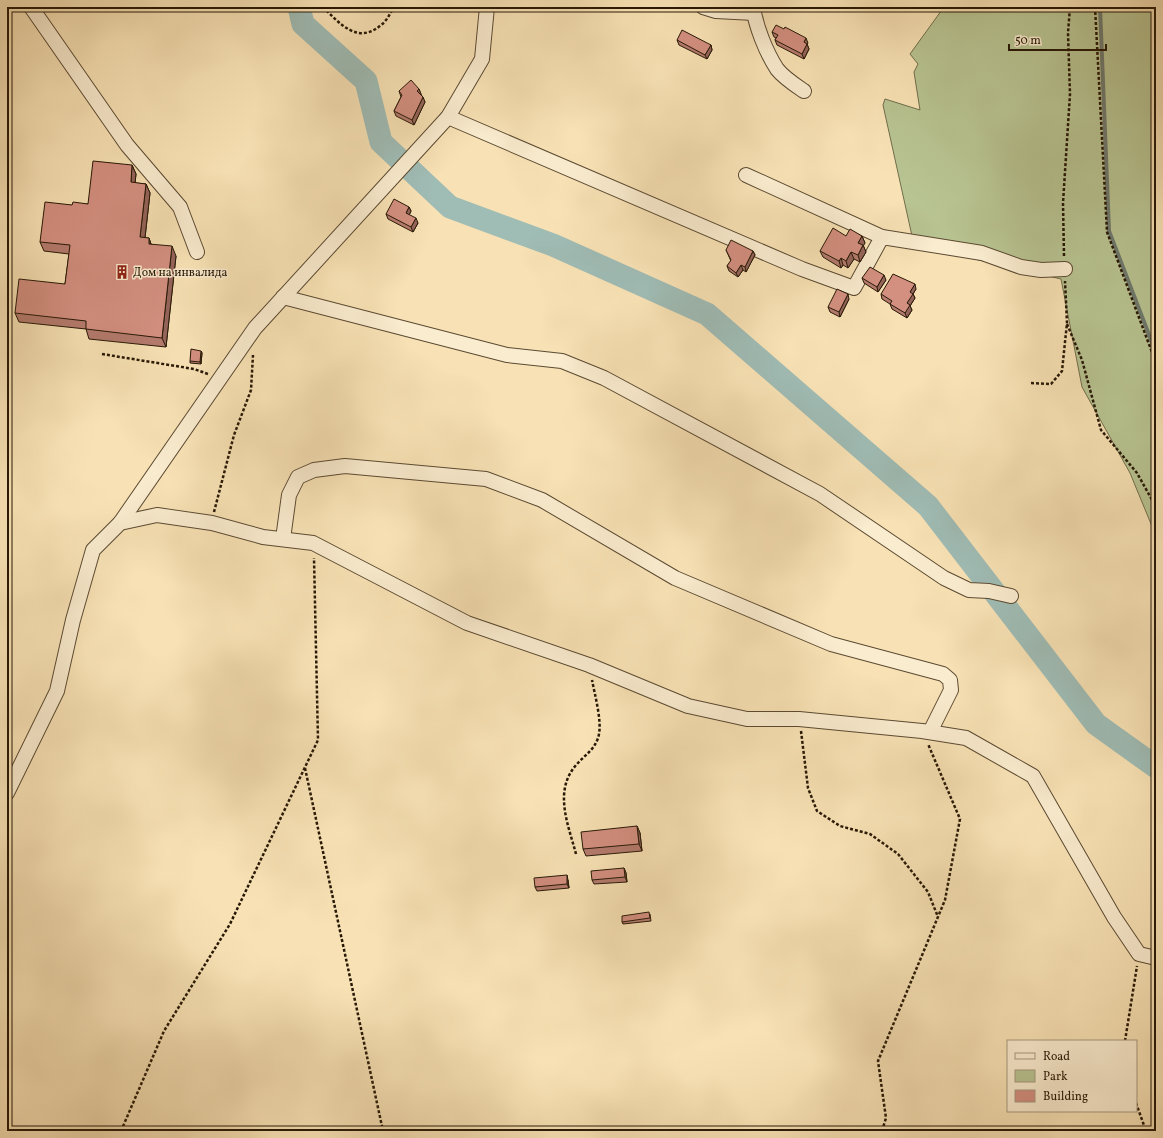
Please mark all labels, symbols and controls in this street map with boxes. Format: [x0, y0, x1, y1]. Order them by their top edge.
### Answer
scale bar [1009, 26, 1106, 52]
text: 50 m [1015, 33, 1041, 49]
building icon: Дом на инвалида [114, 264, 130, 280]
place label: Дом на инвалида [133, 265, 228, 281]
legend [1007, 1040, 1137, 1112]
text: Road [1043, 1049, 1070, 1065]
text: Park [1043, 1069, 1068, 1085]
text: Building [1043, 1089, 1088, 1105]

